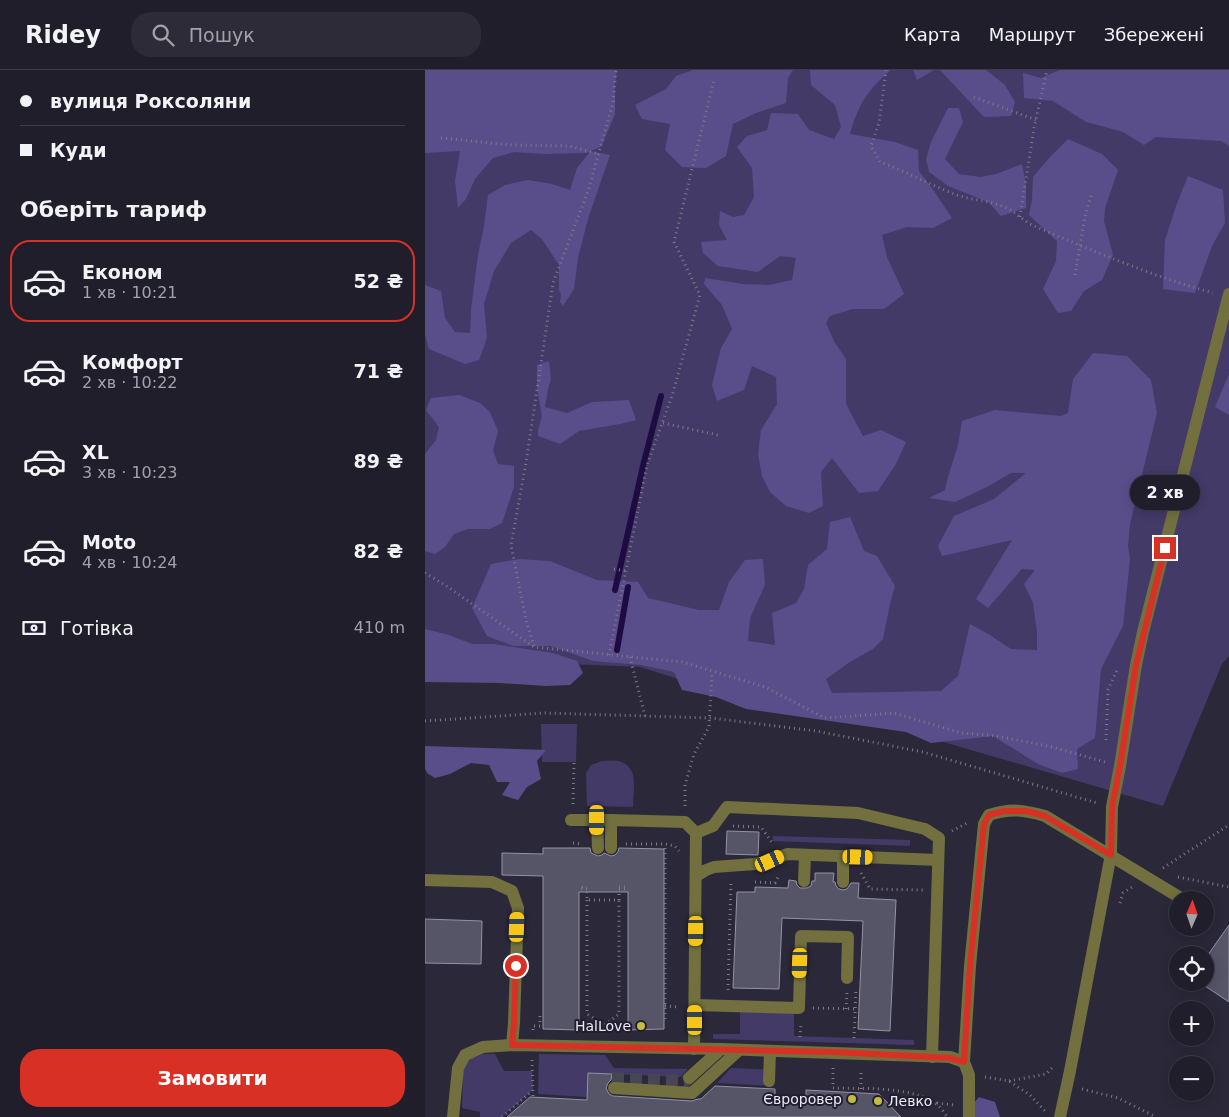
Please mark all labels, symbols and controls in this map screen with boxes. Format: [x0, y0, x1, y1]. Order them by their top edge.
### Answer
search box [131, 12, 481, 57]
text: Ridey [25, 21, 101, 49]
icon: search [149, 21, 177, 49]
text: Пошук [189, 24, 255, 46]
text: Карта [904, 24, 961, 45]
text: Маршрут [989, 24, 1076, 45]
text: Збережені [1104, 24, 1204, 45]
text: вулиця Роксоляни [50, 90, 251, 112]
text: Куди [50, 139, 107, 161]
text: Оберіть тариф [20, 197, 207, 222]
icon: car [22, 259, 67, 304]
text: Економ [82, 261, 163, 283]
text: 52 ₴ [354, 270, 403, 292]
text: 1 хв · 10:21 [82, 283, 178, 302]
icon: car [22, 349, 67, 394]
text: Комфорт [82, 351, 183, 373]
text: 71 ₴ [354, 360, 403, 382]
text: 2 хв · 10:22 [82, 373, 178, 392]
icon: car [22, 439, 67, 484]
text: XL [82, 441, 109, 463]
text: 89 ₴ [354, 450, 403, 472]
text: 3 хв · 10:23 [82, 463, 178, 482]
callout: 2 хв [1130, 476, 1200, 510]
text: 2 хв [1146, 483, 1184, 502]
icon: car [22, 529, 67, 574]
text: Moto [82, 531, 136, 553]
route end [1154, 537, 1176, 559]
text: 82 ₴ [354, 540, 403, 562]
text: 4 хв · 10:24 [82, 553, 178, 572]
icon: cash [20, 614, 48, 642]
text: Готівка [60, 617, 134, 639]
text: 410 m [354, 618, 405, 637]
car [589, 805, 604, 835]
car [753, 848, 786, 874]
car [842, 849, 873, 865]
north arrow [1169, 891, 1214, 936]
map controls [1169, 891, 1214, 1101]
car [508, 912, 525, 942]
car [688, 916, 703, 946]
button: locate [1169, 946, 1214, 991]
car [791, 948, 808, 978]
route start [505, 955, 527, 977]
button: + [1169, 1001, 1214, 1046]
car [687, 1005, 702, 1035]
place label: HalLove [575, 1018, 631, 1034]
marker: HalLove [635, 1020, 647, 1032]
button: Замовити [20, 1049, 405, 1107]
button: − [1169, 1056, 1214, 1101]
place label: Євроровер [763, 1091, 842, 1107]
marker: Євроровер [846, 1093, 858, 1105]
place label: Левко [888, 1093, 932, 1109]
marker: Левко [872, 1095, 884, 1107]

